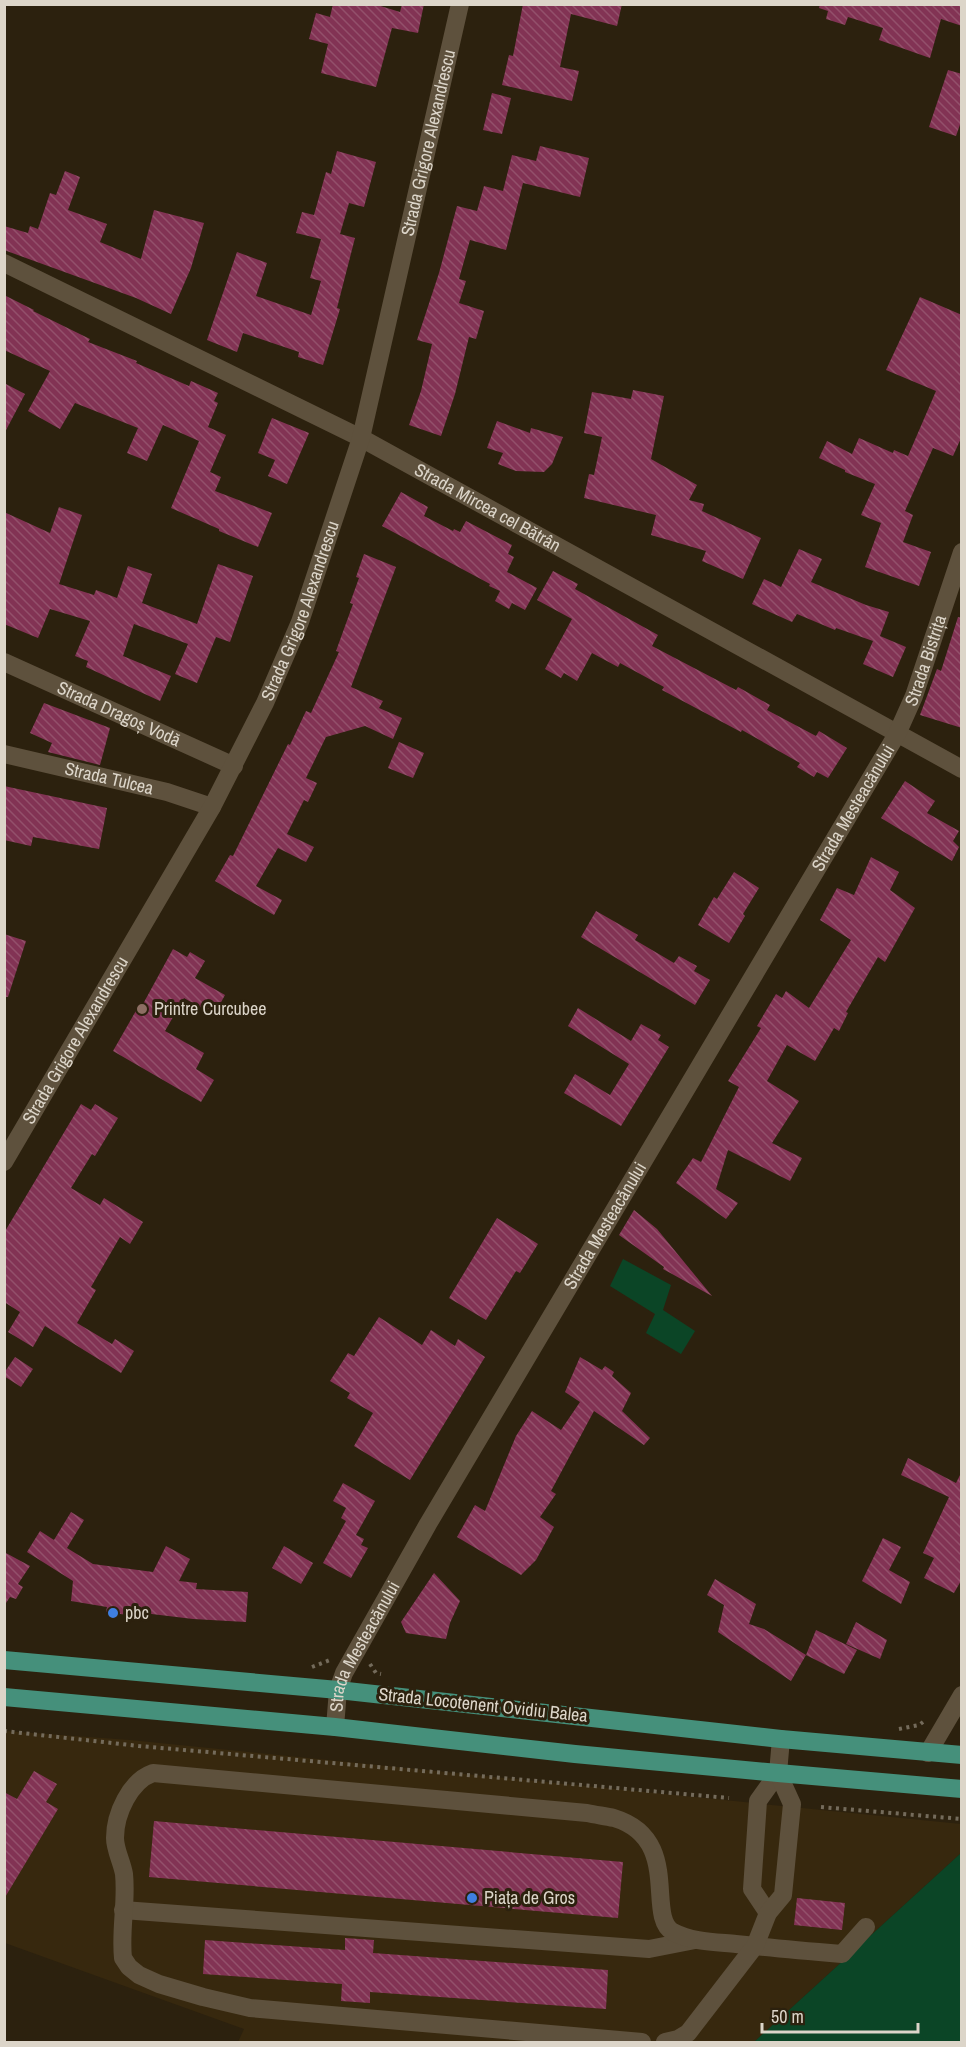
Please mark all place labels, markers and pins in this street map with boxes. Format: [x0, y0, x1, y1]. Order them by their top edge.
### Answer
place label: Printre Curcubee [154, 996, 266, 1021]
marker: Printre Curcubee [135, 1002, 149, 1016]
place label: pbc [125, 1600, 149, 1625]
marker: pbc [106, 1606, 120, 1620]
place label: Piața de Gros [484, 1885, 575, 1910]
marker: Piața de Gros [465, 1891, 479, 1905]

